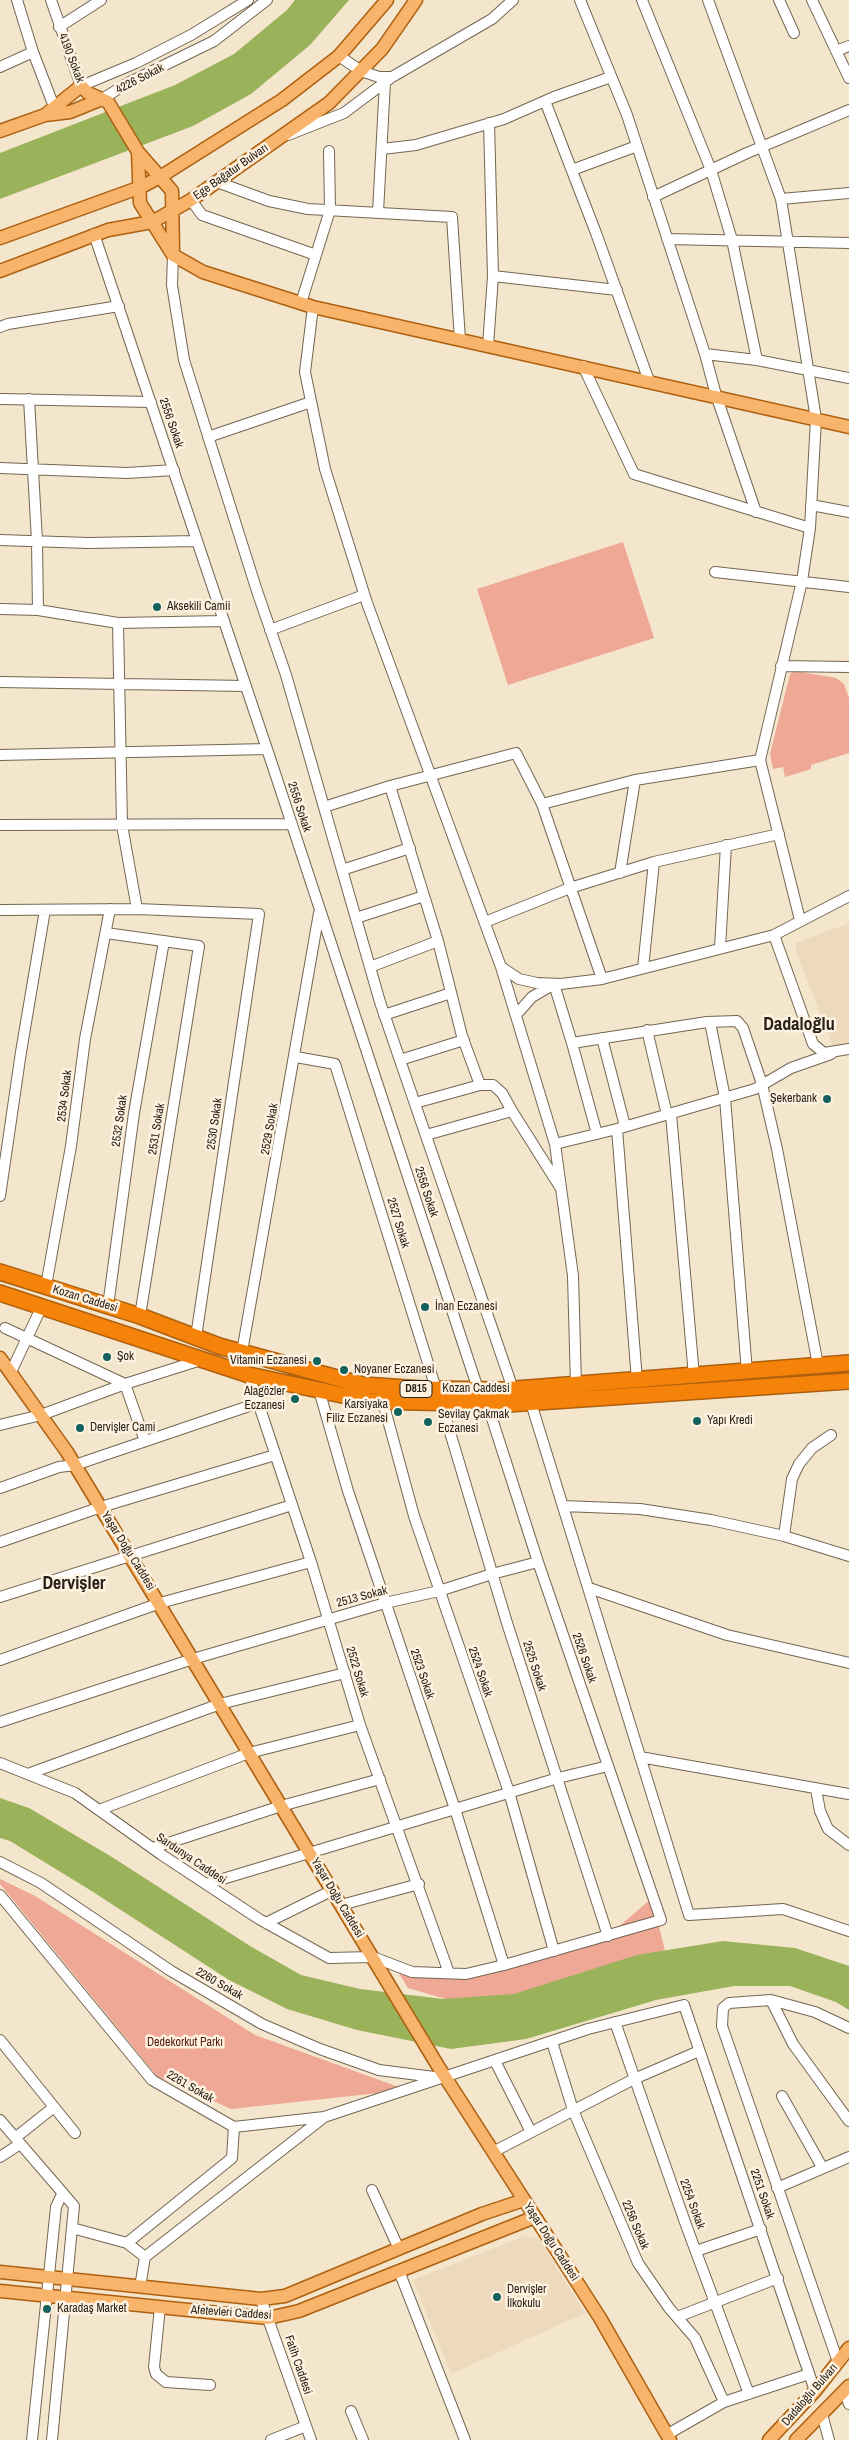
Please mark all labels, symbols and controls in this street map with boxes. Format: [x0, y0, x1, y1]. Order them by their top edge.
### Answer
street label: 4190 Sokak [55, 31, 87, 85]
street label: 4226 Sokak [114, 61, 166, 97]
street label: Ege Bağatur Bulvarı [191, 141, 271, 203]
street label: 2556 Sokak [156, 396, 186, 450]
place label: Aksekili Camii [167, 600, 230, 614]
marker: Aksekili Camii [151, 601, 163, 613]
street label: 2556 Sokak [284, 780, 314, 834]
district label: Dadaloğlu [763, 1014, 835, 1036]
street label: 2534 Sokak [55, 1069, 75, 1123]
place label: Şekerbank [770, 1092, 817, 1106]
marker: Şekerbank [821, 1093, 833, 1105]
street label: 2532 Sokak [109, 1094, 131, 1148]
street label: 2530 Sokak [204, 1097, 226, 1151]
street label: 2531 Sokak [146, 1102, 168, 1156]
street label: 2529 Sokak [258, 1102, 282, 1156]
street label: 2556 Sokak [411, 1165, 441, 1219]
street label: 2527 Sokak [384, 1196, 412, 1250]
street label: Kozan Caddesi [51, 1282, 119, 1316]
place label: İnan Eczanesi [435, 1300, 497, 1314]
marker: İnan Eczanesi [419, 1301, 431, 1313]
place label: Şok [117, 1350, 134, 1364]
marker: Şok [101, 1351, 113, 1363]
place label: Vitamin Eczanesi [230, 1354, 307, 1368]
marker: Vitamin Eczanesi [311, 1355, 323, 1367]
place label: Noyaner Eczanesi [354, 1363, 434, 1377]
marker: Noyaner Eczanesi [338, 1364, 350, 1376]
road number: D815 [400, 1380, 432, 1398]
street label: Kozan Caddesi [442, 1382, 510, 1396]
place label: Alagözler Eczanesi [244, 1385, 285, 1413]
marker: Alagözler Eczanesi [289, 1393, 301, 1405]
place label: Karsiyaka Filiz Eczanesi [326, 1398, 388, 1426]
marker: Karsiyaka Filiz Eczanesi [392, 1406, 404, 1418]
place label: Sevilay Çakmak Eczanesi [438, 1408, 509, 1436]
place label: Yapı Kredi [707, 1414, 753, 1428]
marker: Yapı Kredi [691, 1415, 703, 1427]
marker: Sevilay Çakmak Eczanesi [422, 1416, 434, 1428]
place label: Dervişler Cami [90, 1421, 156, 1435]
marker: Dervişler Cami [74, 1422, 86, 1434]
street label: Yaşar Doğu Caddesi [98, 1509, 158, 1593]
district label: Dervişler [42, 1573, 106, 1595]
street label: 2513 Sokak [335, 1583, 389, 1611]
street label: 2526 Sokak [569, 1631, 599, 1685]
street label: 2525 Sokak [519, 1639, 549, 1693]
street label: 2522 Sokak [343, 1645, 371, 1699]
street label: 2524 Sokak [465, 1645, 495, 1699]
street label: 2523 Sokak [407, 1647, 437, 1701]
street label: Sardunya Caddesi [153, 1830, 229, 1888]
street label: Yaşar Doğu Caddesi [307, 1855, 367, 1941]
street label: 2260 Sokak [193, 1965, 245, 2003]
park label: Dedekorkut Parkı [147, 2036, 223, 2050]
street label: 2261 Sokak [164, 2068, 216, 2106]
street label: 2251 Sokak [747, 2167, 777, 2221]
street label: 2254 Sokak [676, 2177, 708, 2231]
street label: 2256 Sokak [618, 2198, 652, 2252]
street label: Yaşar Doğu Caddesi [520, 2200, 582, 2284]
place label: Dervişler İlkokulu [507, 2283, 546, 2311]
marker: Dervişler İlkokulu [491, 2291, 503, 2303]
place label: Karadaş Market [57, 2302, 126, 2316]
marker: Karadaş Market [41, 2303, 53, 2315]
street label: Afetevleri Caddesi [190, 2303, 272, 2323]
street label: Fatih Caddesi [281, 2334, 315, 2396]
street label: Dadaloğlu Bulvarı [779, 2361, 841, 2429]

